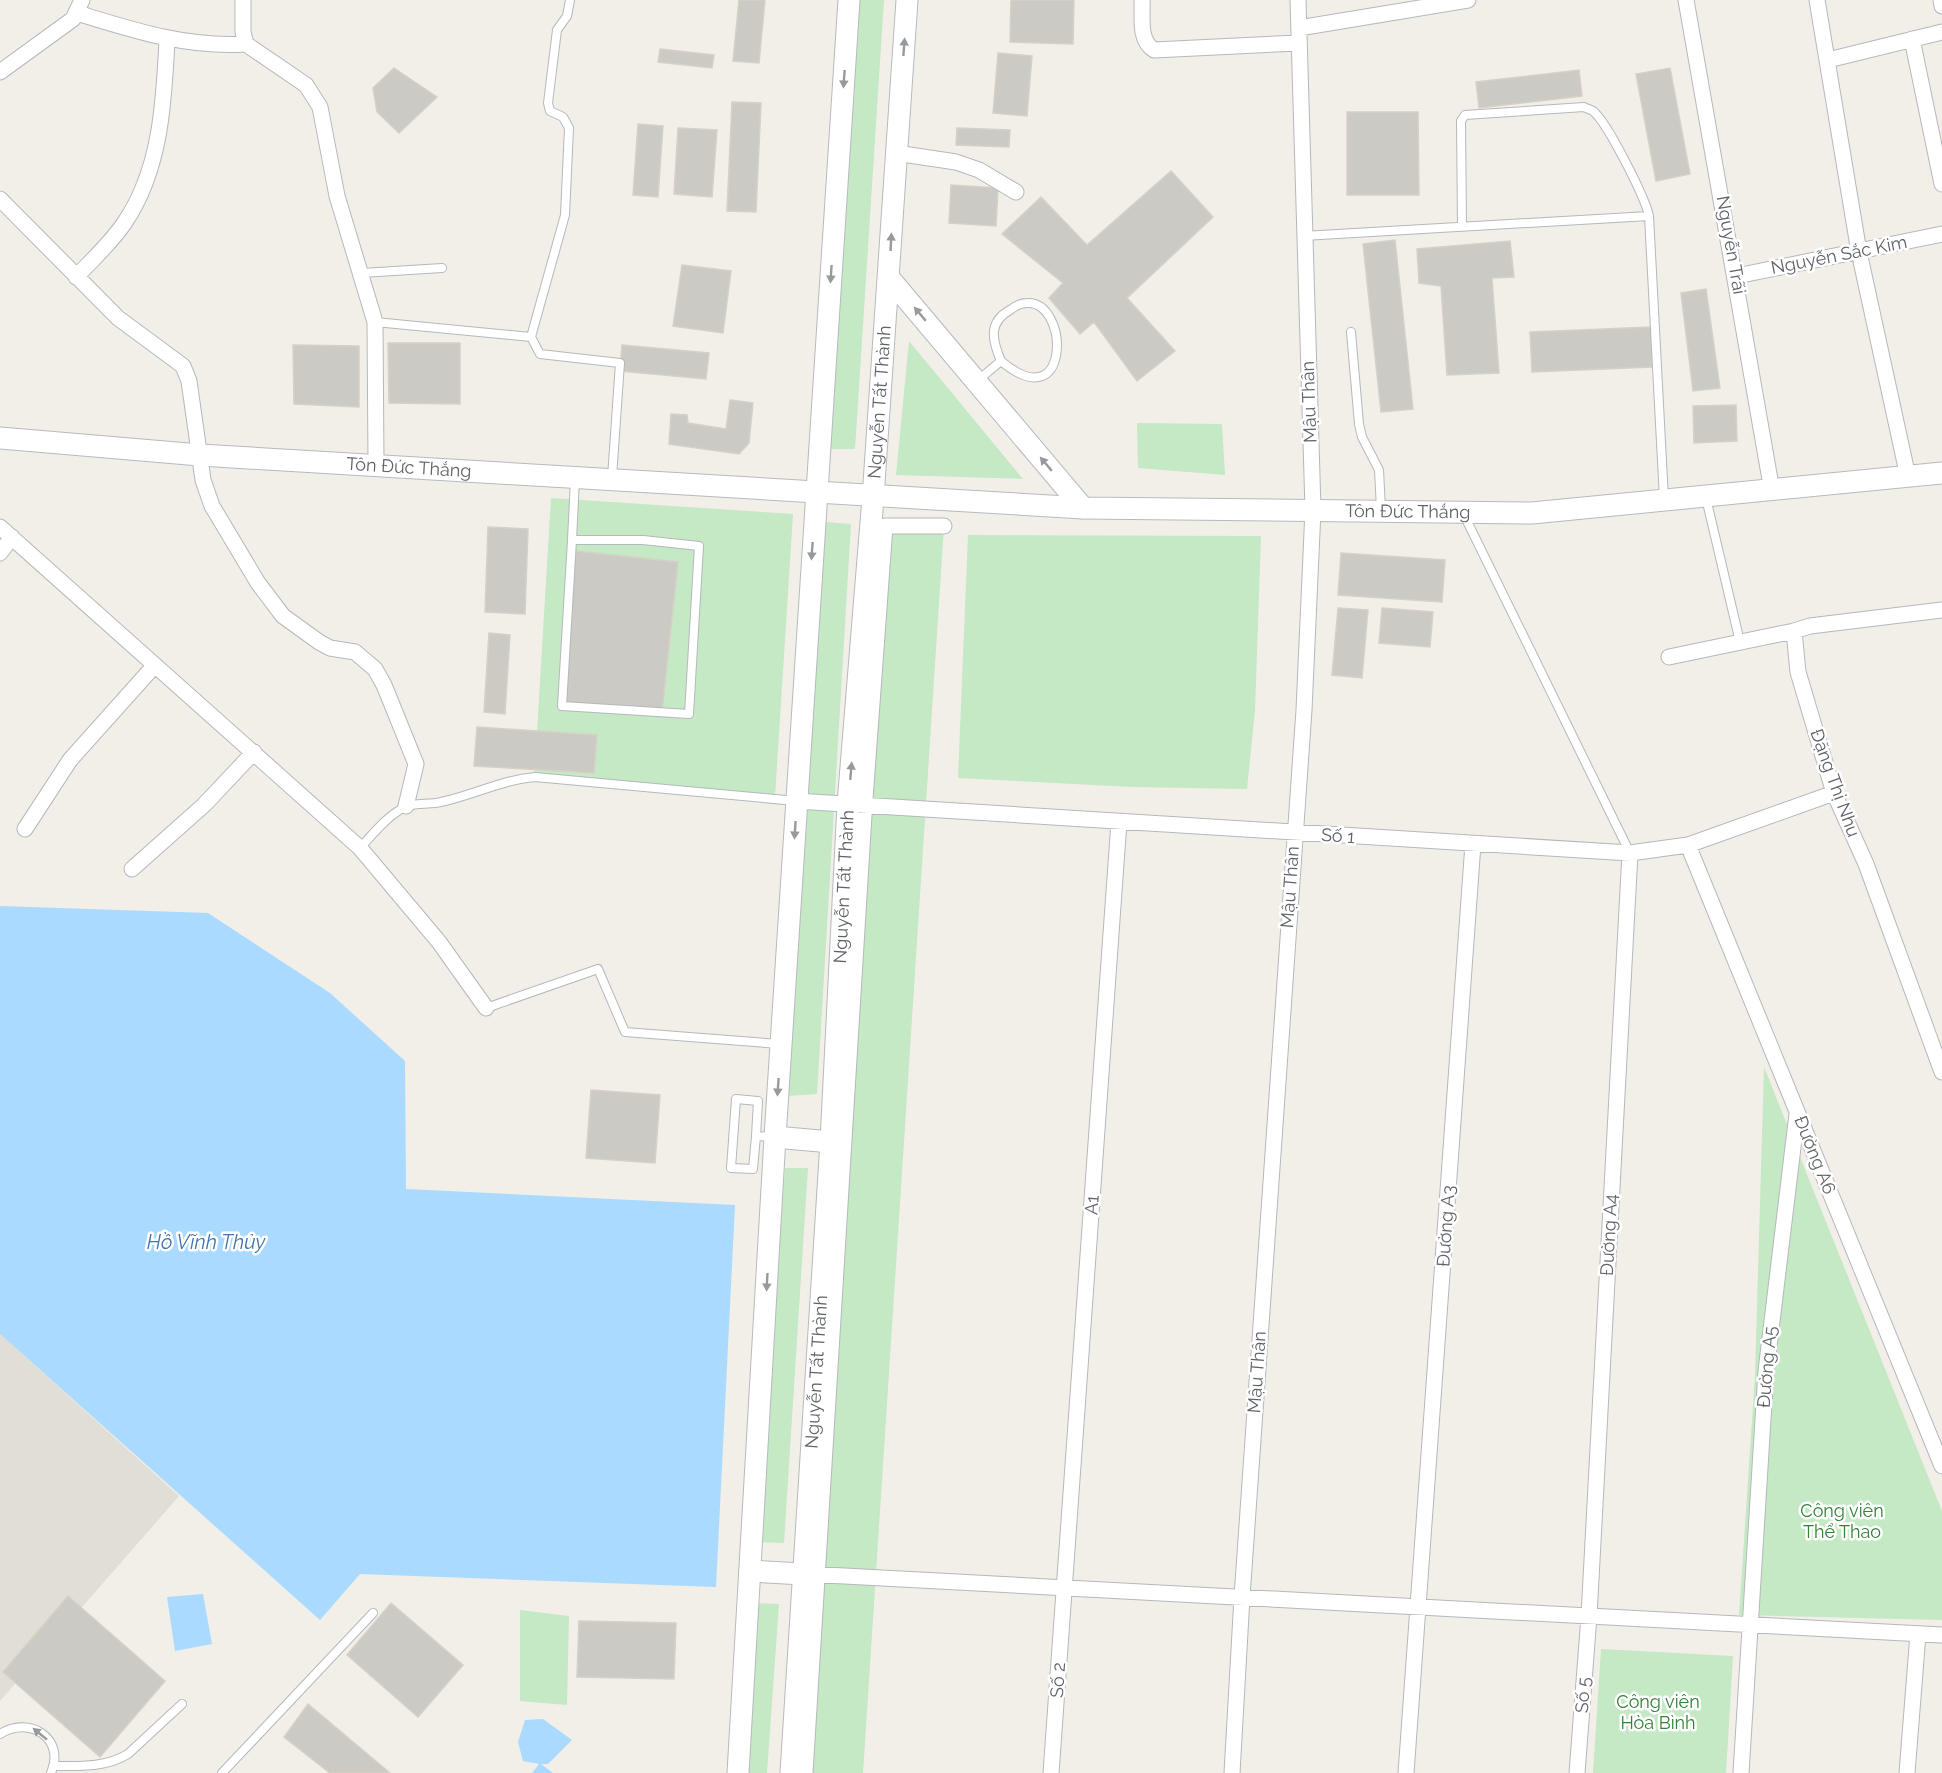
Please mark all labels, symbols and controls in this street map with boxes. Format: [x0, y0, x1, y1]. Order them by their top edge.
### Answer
one-way arrow [899, 38, 909, 57]
one-way arrow [839, 70, 848, 89]
street label: Nguyễn Trãi [1712, 194, 1751, 296]
street label: Nguyễn Sắc Kim [1769, 231, 1909, 278]
one-way arrow [887, 232, 896, 251]
one-way arrow [826, 264, 835, 283]
one-way arrow [914, 307, 927, 322]
street label: Nguyễn Tất Thành [863, 325, 895, 479]
street label: Mậu Thân [1297, 361, 1320, 443]
street label: Tôn Đức Thắng [346, 453, 472, 481]
one-way arrow [1039, 456, 1052, 472]
street label: Tôn Đức Thắng [1345, 500, 1470, 522]
one-way arrow [808, 542, 817, 561]
street label: Đặng Thị Nhu [1806, 726, 1865, 840]
one-way arrow [846, 762, 856, 781]
street label: Nguyễn Tất Thành [829, 809, 858, 964]
one-way arrow [790, 820, 799, 839]
street label: Số 1 [1320, 824, 1356, 847]
street label: Mậu Thân [1276, 845, 1303, 929]
one-way arrow [773, 1078, 783, 1097]
street label: Đường A6 [1790, 1113, 1841, 1197]
street label: Đường A3 [1432, 1184, 1459, 1268]
street label: Đường A4 [1596, 1193, 1621, 1276]
street label: A1 [1080, 1194, 1103, 1216]
water label: Hồ Vĩnh Thủy [147, 1230, 267, 1254]
one-way arrow [763, 1272, 772, 1291]
street label: Nguyễn Tất Thành [801, 1294, 831, 1449]
street label: Đường A5 [1752, 1325, 1781, 1409]
street label: Mậu Thân [1243, 1330, 1270, 1414]
park label: Công viên Thể Thao [1800, 1500, 1884, 1542]
street label: Số 2 [1046, 1661, 1069, 1698]
street label: Số 5 [1571, 1676, 1594, 1714]
park label: Công viên Hòa Bình [1616, 1691, 1700, 1733]
one-way arrow [32, 1727, 48, 1740]

